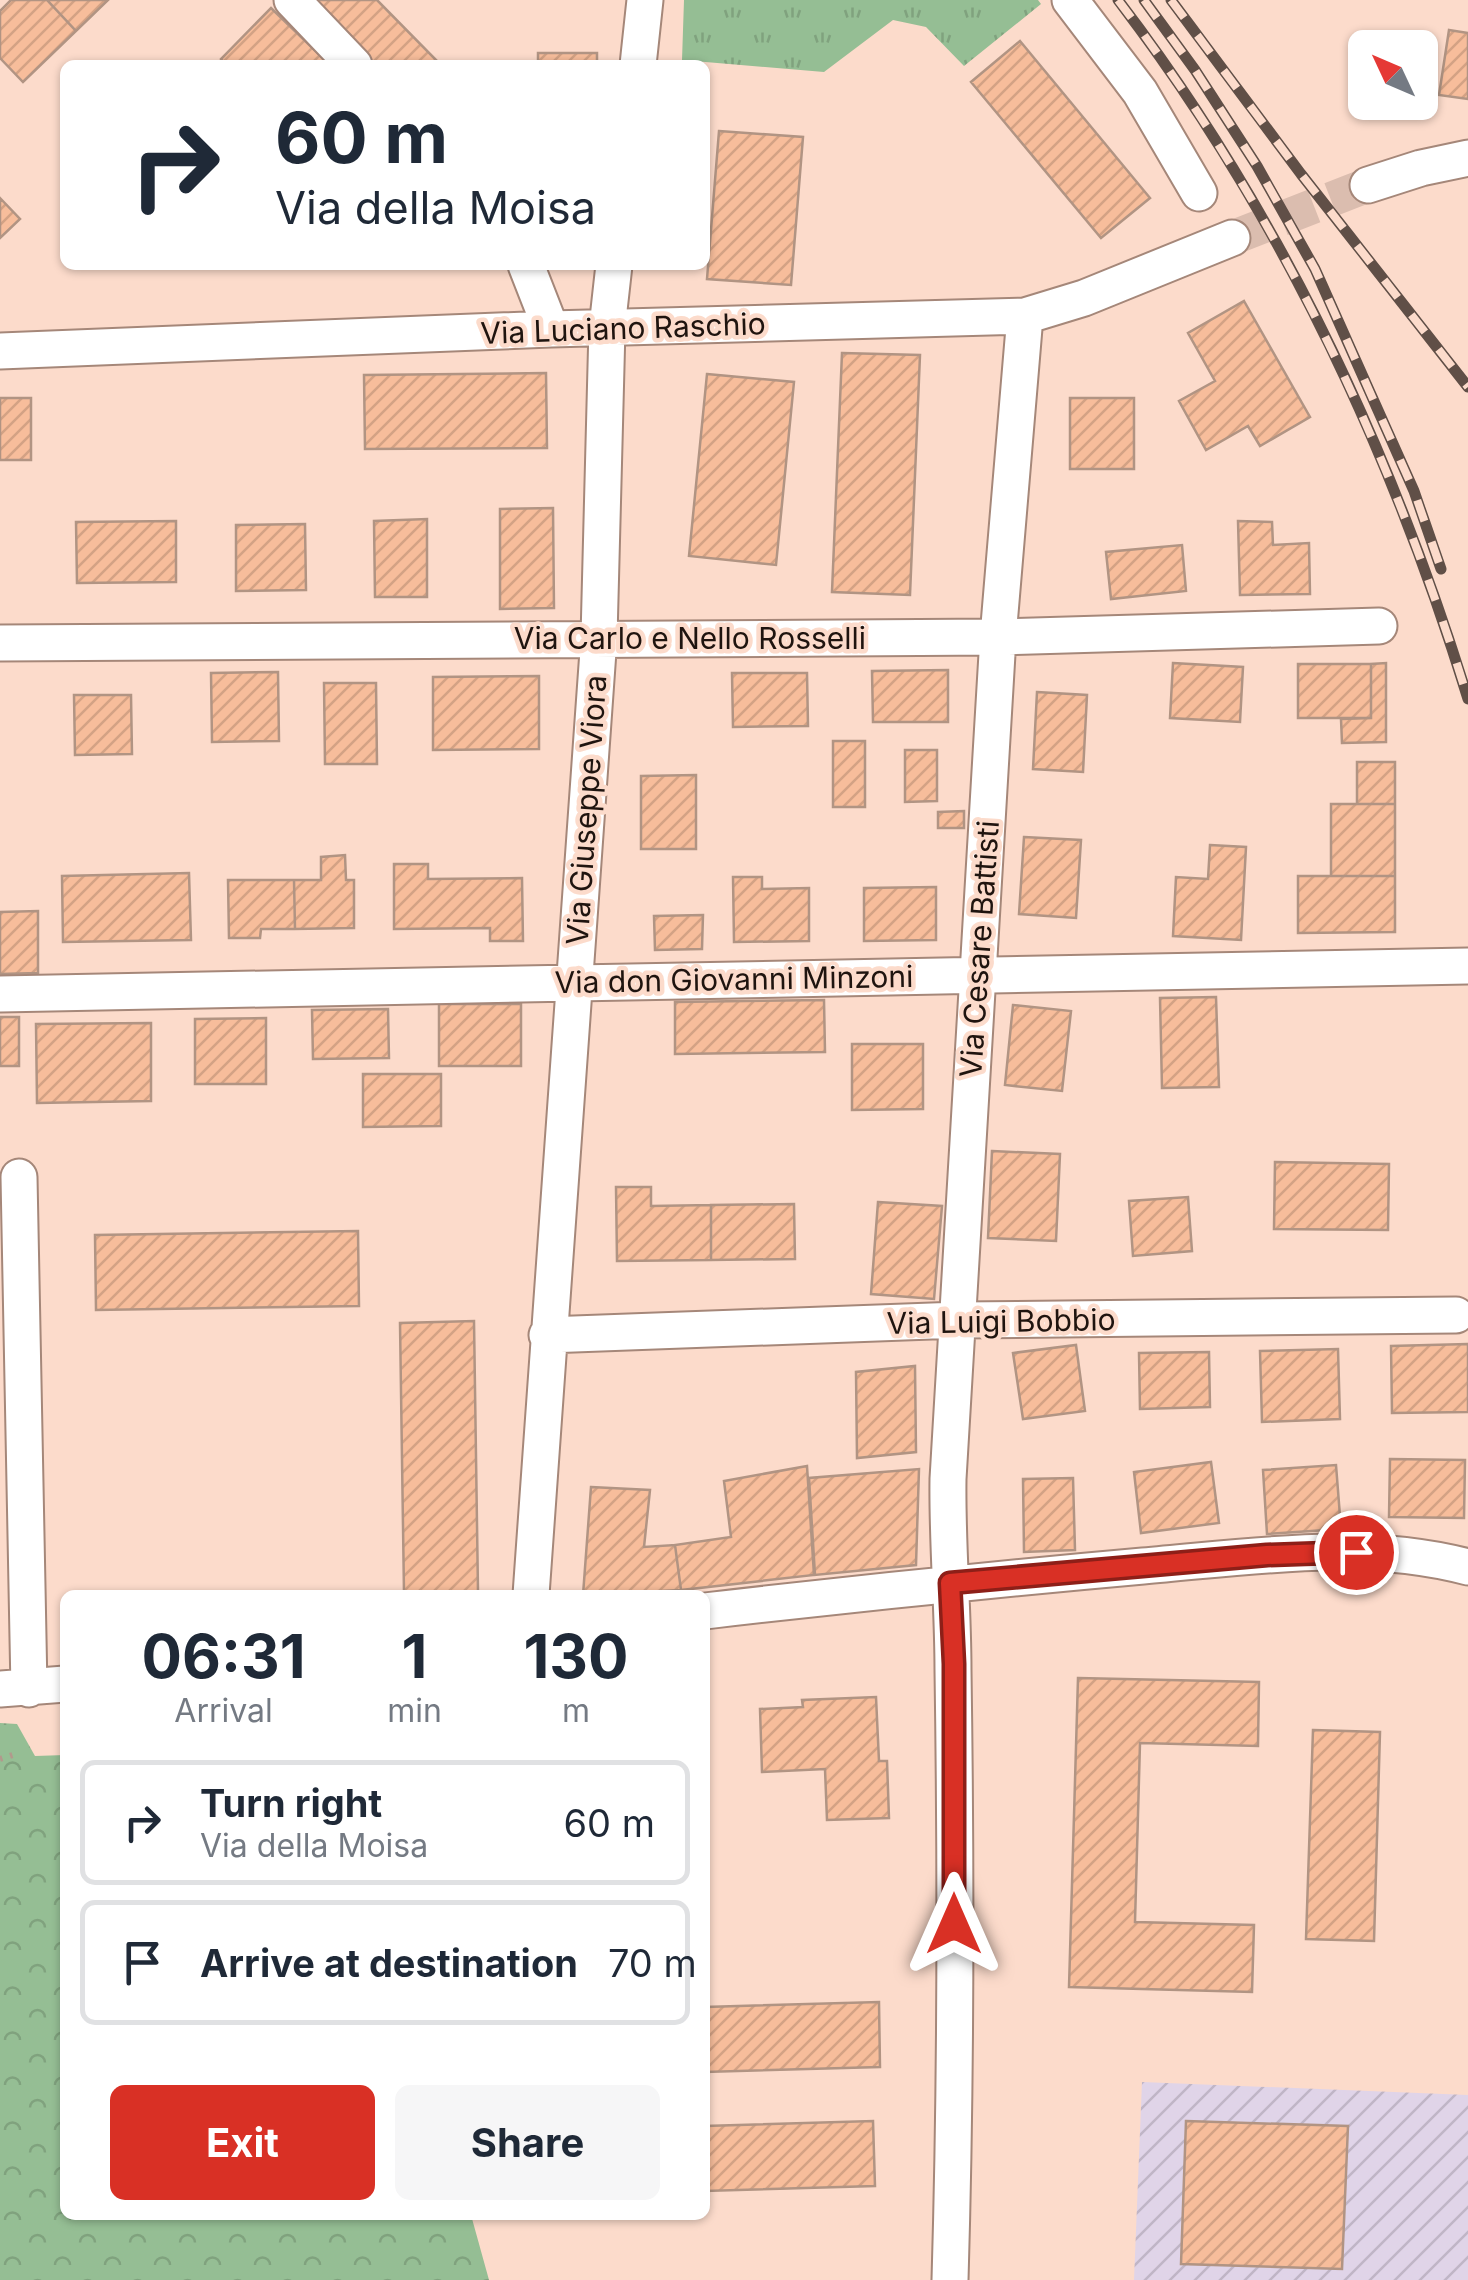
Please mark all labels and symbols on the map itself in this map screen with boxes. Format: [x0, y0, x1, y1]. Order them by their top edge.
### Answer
north arrow [1348, 30, 1438, 120]
street label: Via Luciano Raschio [480, 305, 766, 351]
street label: Via Carlo e Nello Rosselli [514, 620, 866, 656]
street label: Via Giuseppe Viora [559, 674, 613, 946]
street label: Via Cesare Battisti [952, 819, 1006, 1079]
street label: Via don Giovanni Minzoni [554, 958, 914, 1000]
street label: Via Luigi Bobbio [886, 1301, 1116, 1341]
pin [1314, 1510, 1399, 1595]
position arrow [902, 1872, 1006, 1976]

